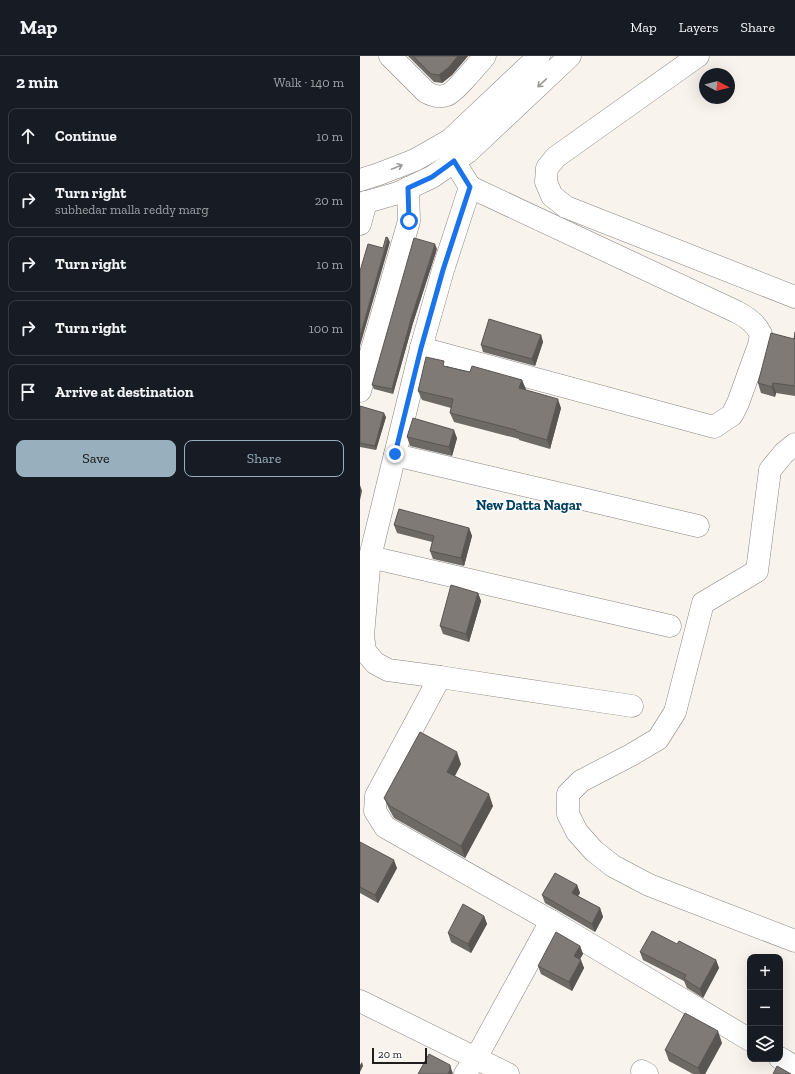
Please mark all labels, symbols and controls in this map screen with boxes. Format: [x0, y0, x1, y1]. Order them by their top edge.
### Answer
text: Map [20, 16, 57, 39]
text: Map [630, 19, 657, 36]
text: Layers [679, 19, 718, 36]
text: Share [740, 19, 775, 36]
north arrow [699, 68, 735, 104]
text: 2 min [16, 72, 58, 92]
text: Walk · 140 m [274, 75, 344, 90]
one-way arrow [537, 78, 547, 87]
icon: ahead [17, 125, 39, 147]
text: Continue [55, 127, 117, 145]
text: 10 m [316, 129, 343, 144]
one-way arrow [390, 163, 402, 170]
text: Turn right [55, 184, 126, 202]
icon: right [17, 189, 39, 211]
text: 20 m [315, 193, 343, 208]
text: subhedar malla reddy marg [55, 202, 209, 217]
route start [400, 212, 418, 230]
icon: right [17, 253, 39, 275]
text: Turn right [55, 255, 126, 273]
text: 10 m [316, 257, 343, 272]
icon: right [17, 317, 39, 339]
text: Turn right [55, 319, 126, 337]
text: 100 m [309, 321, 343, 336]
icon: arrive [17, 381, 39, 403]
text: Arrive at destination [55, 383, 194, 401]
button: Save [16, 440, 176, 477]
button: Share [184, 440, 344, 477]
route end [386, 445, 404, 463]
district label: New Datta Nagar [476, 497, 582, 514]
map controls [747, 954, 783, 1062]
button: + [747, 954, 783, 990]
button: − [747, 990, 783, 1026]
button: layers [747, 1026, 783, 1062]
scale bar [372, 1046, 427, 1065]
text: 20 m [378, 1048, 402, 1061]

